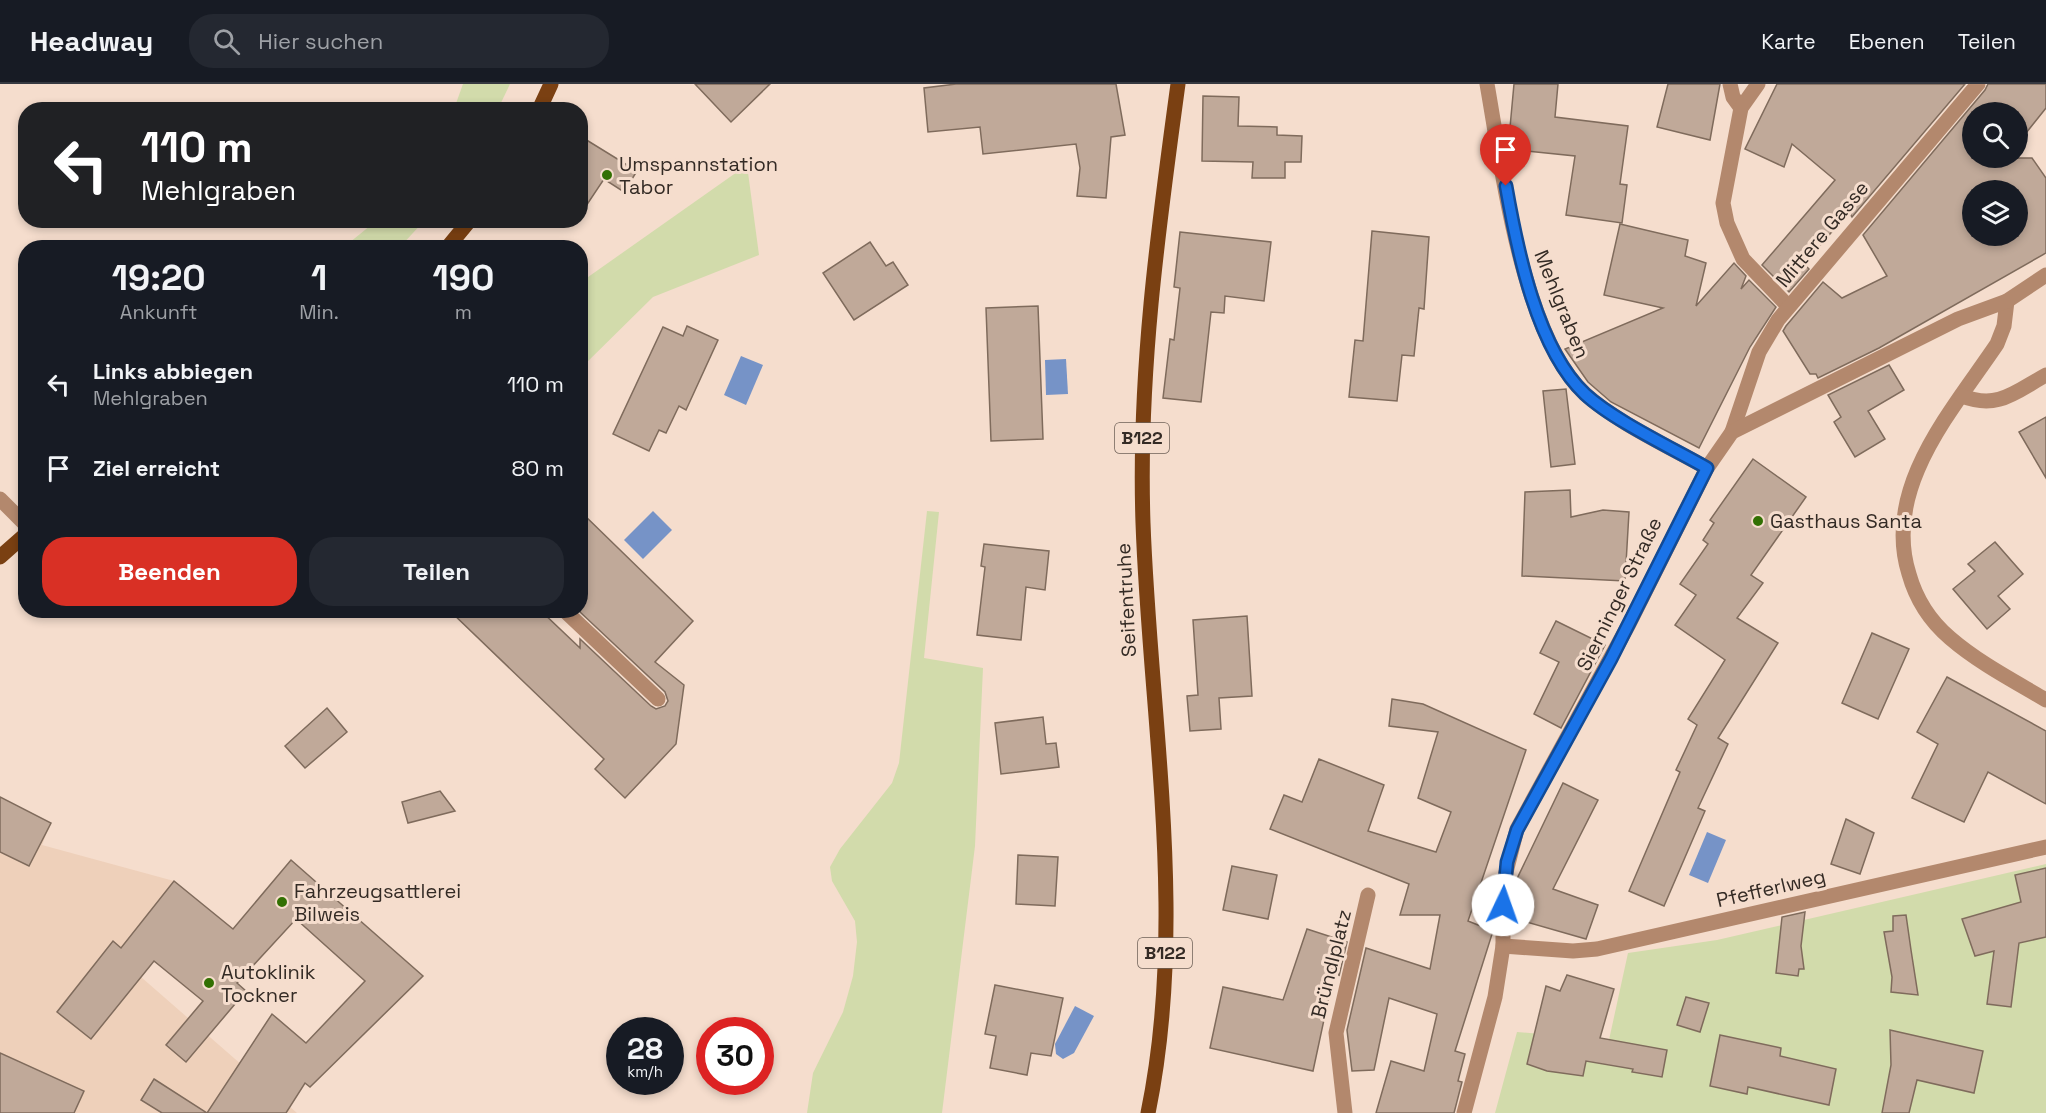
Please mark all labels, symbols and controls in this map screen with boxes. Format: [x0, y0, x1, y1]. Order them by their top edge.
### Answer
search box [189, 14, 609, 68]
text: Headway [30, 23, 153, 59]
icon: search [210, 25, 243, 58]
text: Hier suchen [258, 27, 383, 55]
text: Karte [1761, 28, 1816, 55]
text: Ebenen [1849, 28, 1925, 55]
text: Teilen [1958, 28, 2016, 55]
map controls [1962, 102, 2028, 246]
button: search [1962, 102, 2028, 168]
text: 110 m [141, 121, 253, 174]
pin [1480, 124, 1531, 186]
icon: left [42, 126, 120, 204]
icon: arrive [1489, 133, 1522, 166]
place label: Umspannstation Tabor [619, 151, 778, 200]
marker: Umspannstation Tabor [600, 168, 614, 182]
text: Mehlgraben [141, 173, 296, 208]
street label: Mittere Gasse [1770, 175, 1874, 293]
button: layers [1962, 180, 2028, 246]
street label: Mehlgraben [1528, 246, 1596, 362]
text: 19:20 [112, 255, 206, 301]
text: 1 [311, 255, 327, 301]
text: 190 [432, 255, 494, 301]
text: Ankunft [120, 299, 197, 325]
text: Min. [299, 299, 339, 325]
text: m [455, 299, 472, 325]
text: Links abbiegen [93, 357, 253, 385]
icon: left [42, 368, 75, 401]
text: 110 m [507, 370, 564, 398]
text: Mehlgraben [93, 385, 208, 411]
road number: B122 [1115, 423, 1169, 453]
icon: arrive [42, 452, 75, 485]
text: Ziel erreicht [93, 454, 220, 482]
text: 80 m [512, 454, 564, 482]
place label: Gasthaus Santa [1770, 508, 1922, 534]
street label: Sierninger Straße [1571, 513, 1667, 675]
marker: Gasthaus Santa [1751, 514, 1765, 528]
button: Beenden [42, 537, 297, 606]
button: Teilen [309, 537, 564, 606]
street label: Seifentruhe [1110, 542, 1142, 658]
street label: Pfefferlweg [1714, 863, 1828, 913]
position arrow [1471, 873, 1535, 937]
place label: Fahrzeugsattlerei Bilweis [294, 878, 461, 927]
marker: Fahrzeugsattlerei Bilweis [275, 895, 289, 909]
street label: Bründlplatz [1305, 907, 1357, 1021]
road number: B122 [1138, 938, 1192, 968]
place label: Autoklinik Tockner [221, 959, 316, 1008]
marker: Autoklinik Tockner [202, 976, 216, 990]
speed limit sign: 30 [696, 1017, 774, 1095]
text: 28 [627, 1029, 663, 1068]
text: km/h [627, 1062, 663, 1081]

